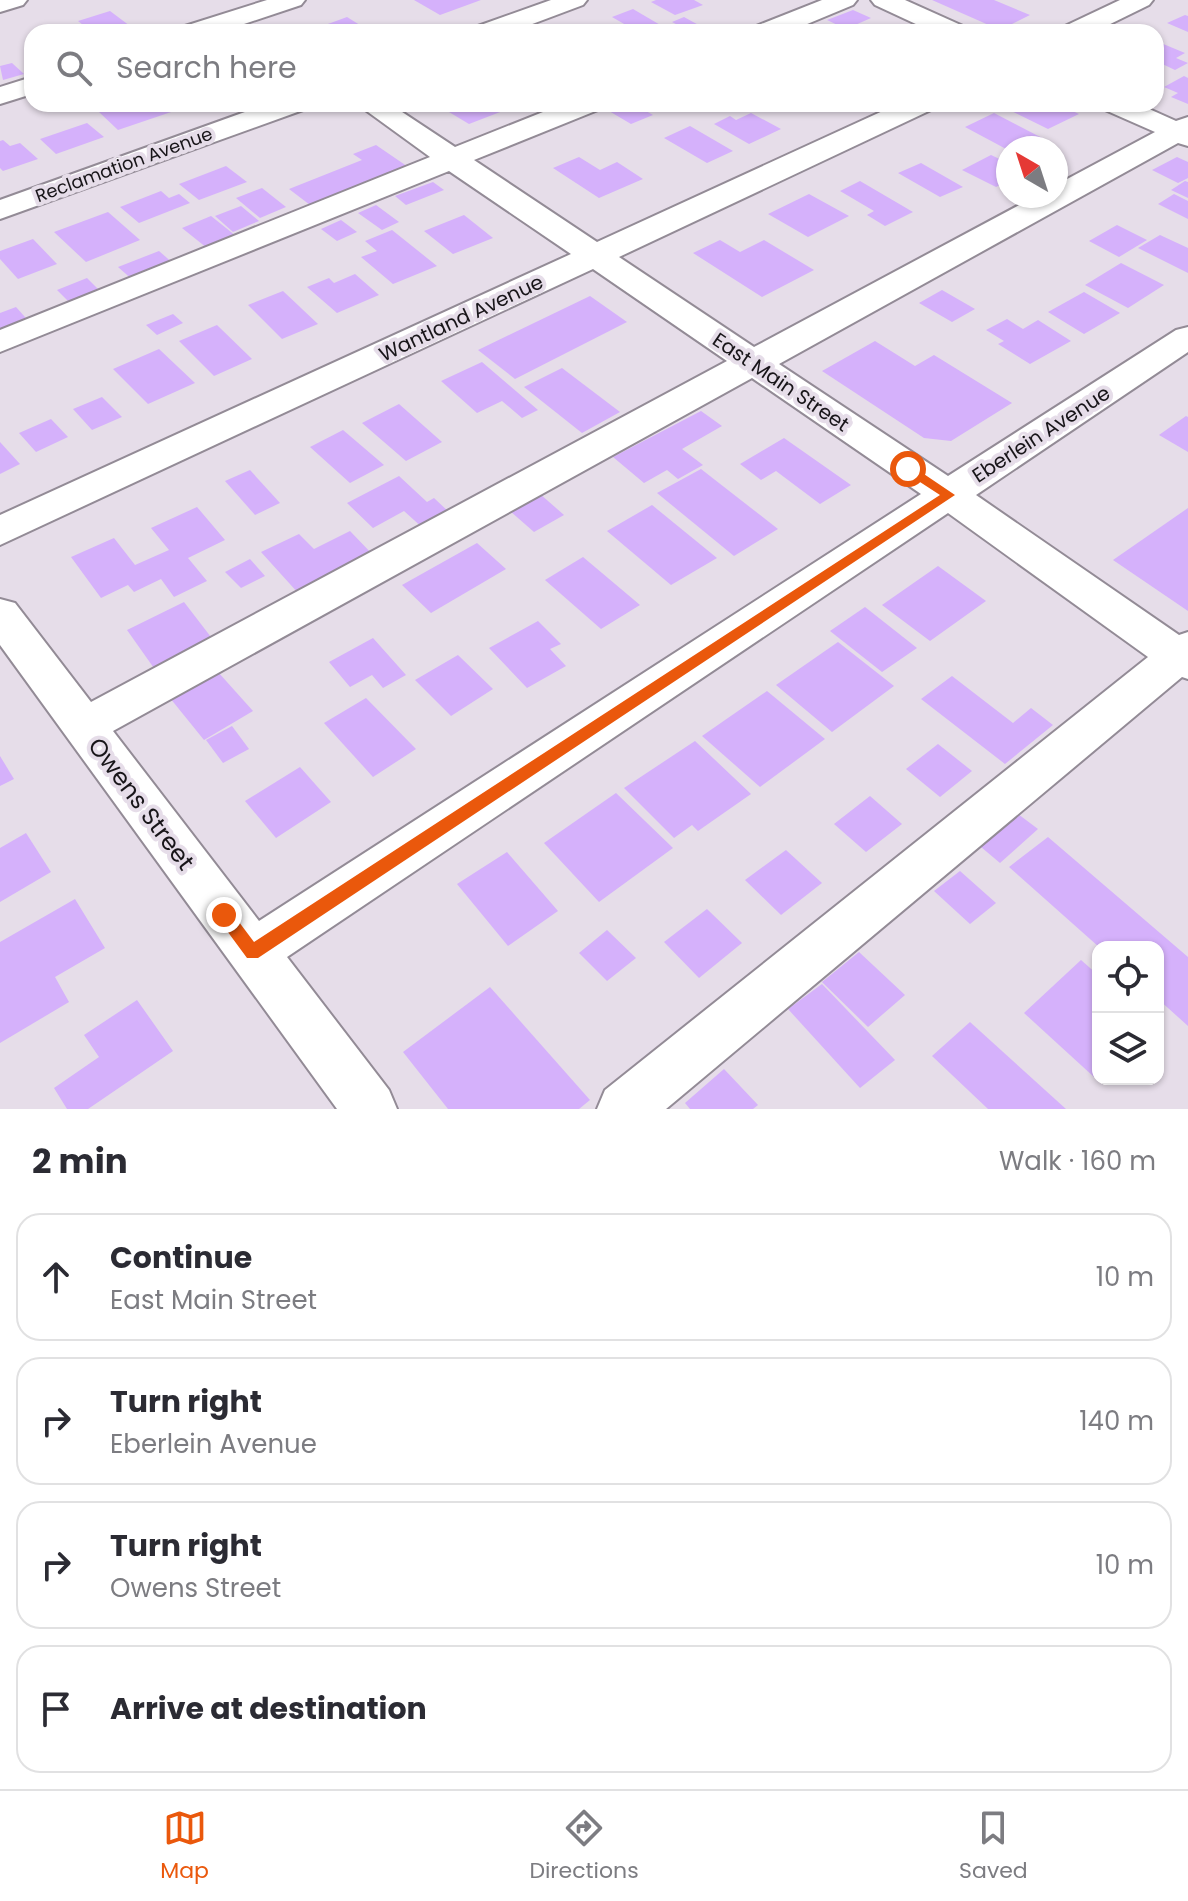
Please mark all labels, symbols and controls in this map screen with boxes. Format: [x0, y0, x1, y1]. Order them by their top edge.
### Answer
search box [24, 24, 1164, 112]
icon: search [52, 46, 96, 90]
text: Search here [116, 46, 297, 89]
street label: Reclamation Avenue [32, 121, 216, 208]
north arrow [996, 136, 1068, 208]
street label: Wantland Avenue [374, 268, 548, 368]
street label: East Main Street [707, 326, 855, 438]
street label: Eberlein Avenue [967, 379, 1115, 489]
route start [890, 451, 926, 487]
street label: Owens Street [81, 731, 202, 877]
route end [206, 897, 242, 933]
map controls [1092, 941, 1164, 1085]
button: locate [1092, 941, 1164, 1013]
button: layers [1092, 1013, 1164, 1085]
text: 2 min [32, 1137, 128, 1185]
text: Walk · 160 m [999, 1143, 1156, 1179]
text: Continue [110, 1236, 252, 1279]
icon: ahead [34, 1255, 78, 1299]
text: 10 m [1096, 1259, 1154, 1295]
text: East Main Street [110, 1282, 317, 1318]
text: Turn right [110, 1380, 262, 1423]
icon: right [34, 1399, 78, 1443]
text: 140 m [1079, 1403, 1154, 1439]
text: Eberlein Avenue [110, 1426, 317, 1462]
text: Turn right [110, 1524, 262, 1567]
icon: right [34, 1543, 78, 1587]
text: 10 m [1096, 1547, 1154, 1583]
text: Owens Street [110, 1570, 281, 1606]
icon: arrive [34, 1687, 78, 1731]
text: Arrive at destination [110, 1687, 427, 1730]
tab: Map [160, 1806, 209, 1887]
tab: Directions [529, 1806, 639, 1887]
tab: Saved [959, 1806, 1028, 1887]

